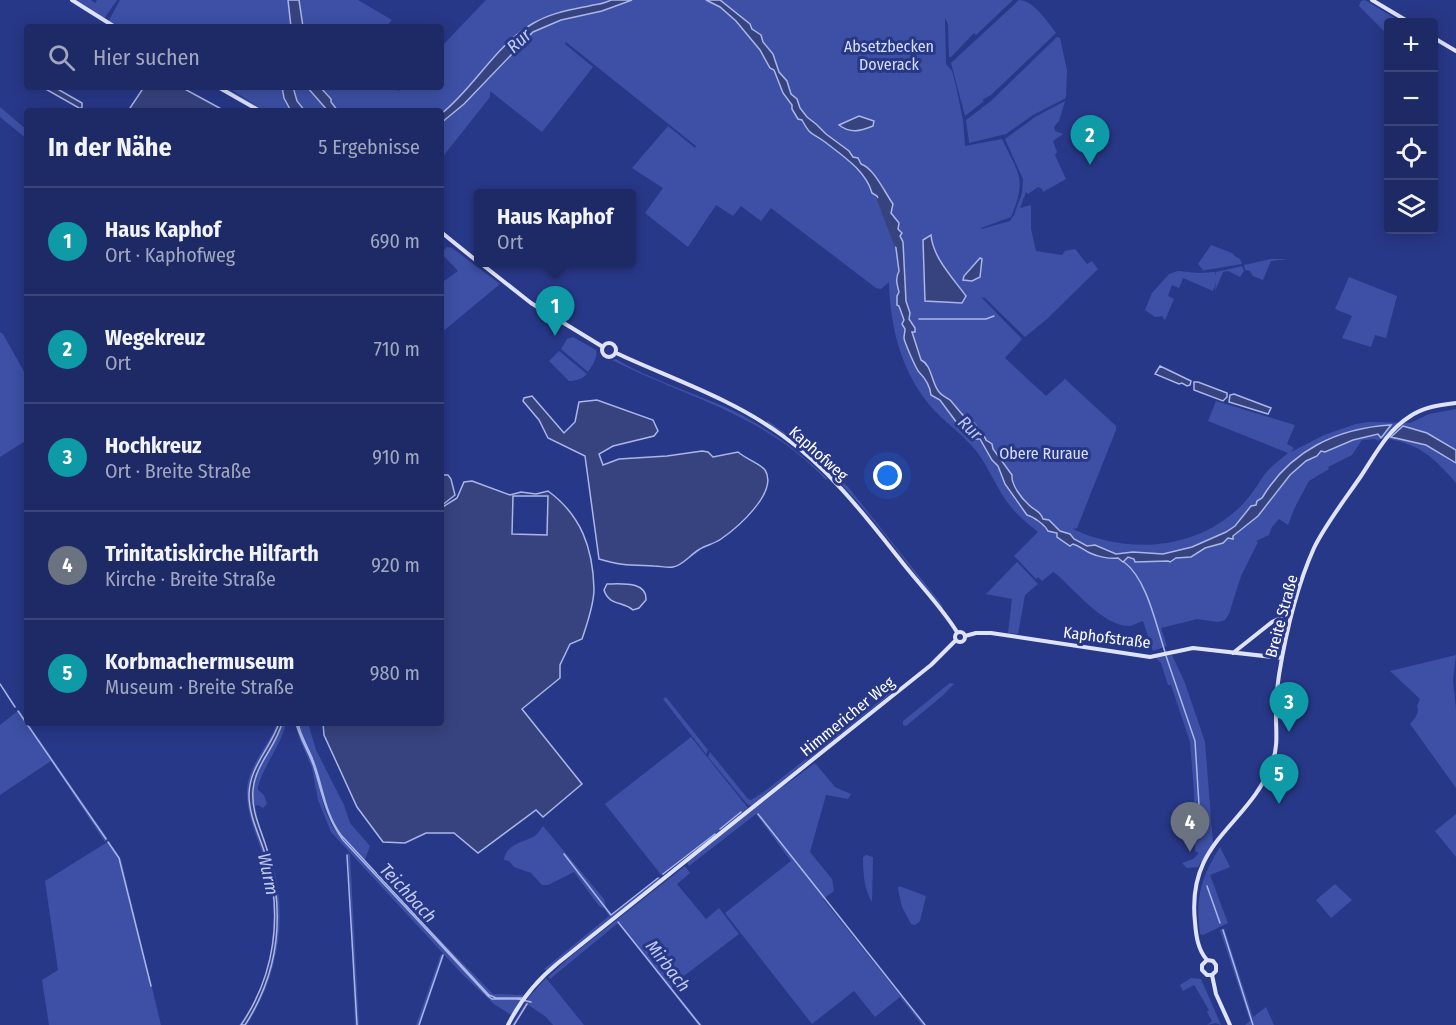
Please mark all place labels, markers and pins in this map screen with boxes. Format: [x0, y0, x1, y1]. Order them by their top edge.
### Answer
pin: 2 [1070, 116, 1110, 165]
pin: 1 [536, 286, 574, 336]
pin: 3 [1270, 682, 1308, 732]
pin: 5 [1260, 754, 1298, 804]
pin: 4 [1170, 802, 1210, 852]

